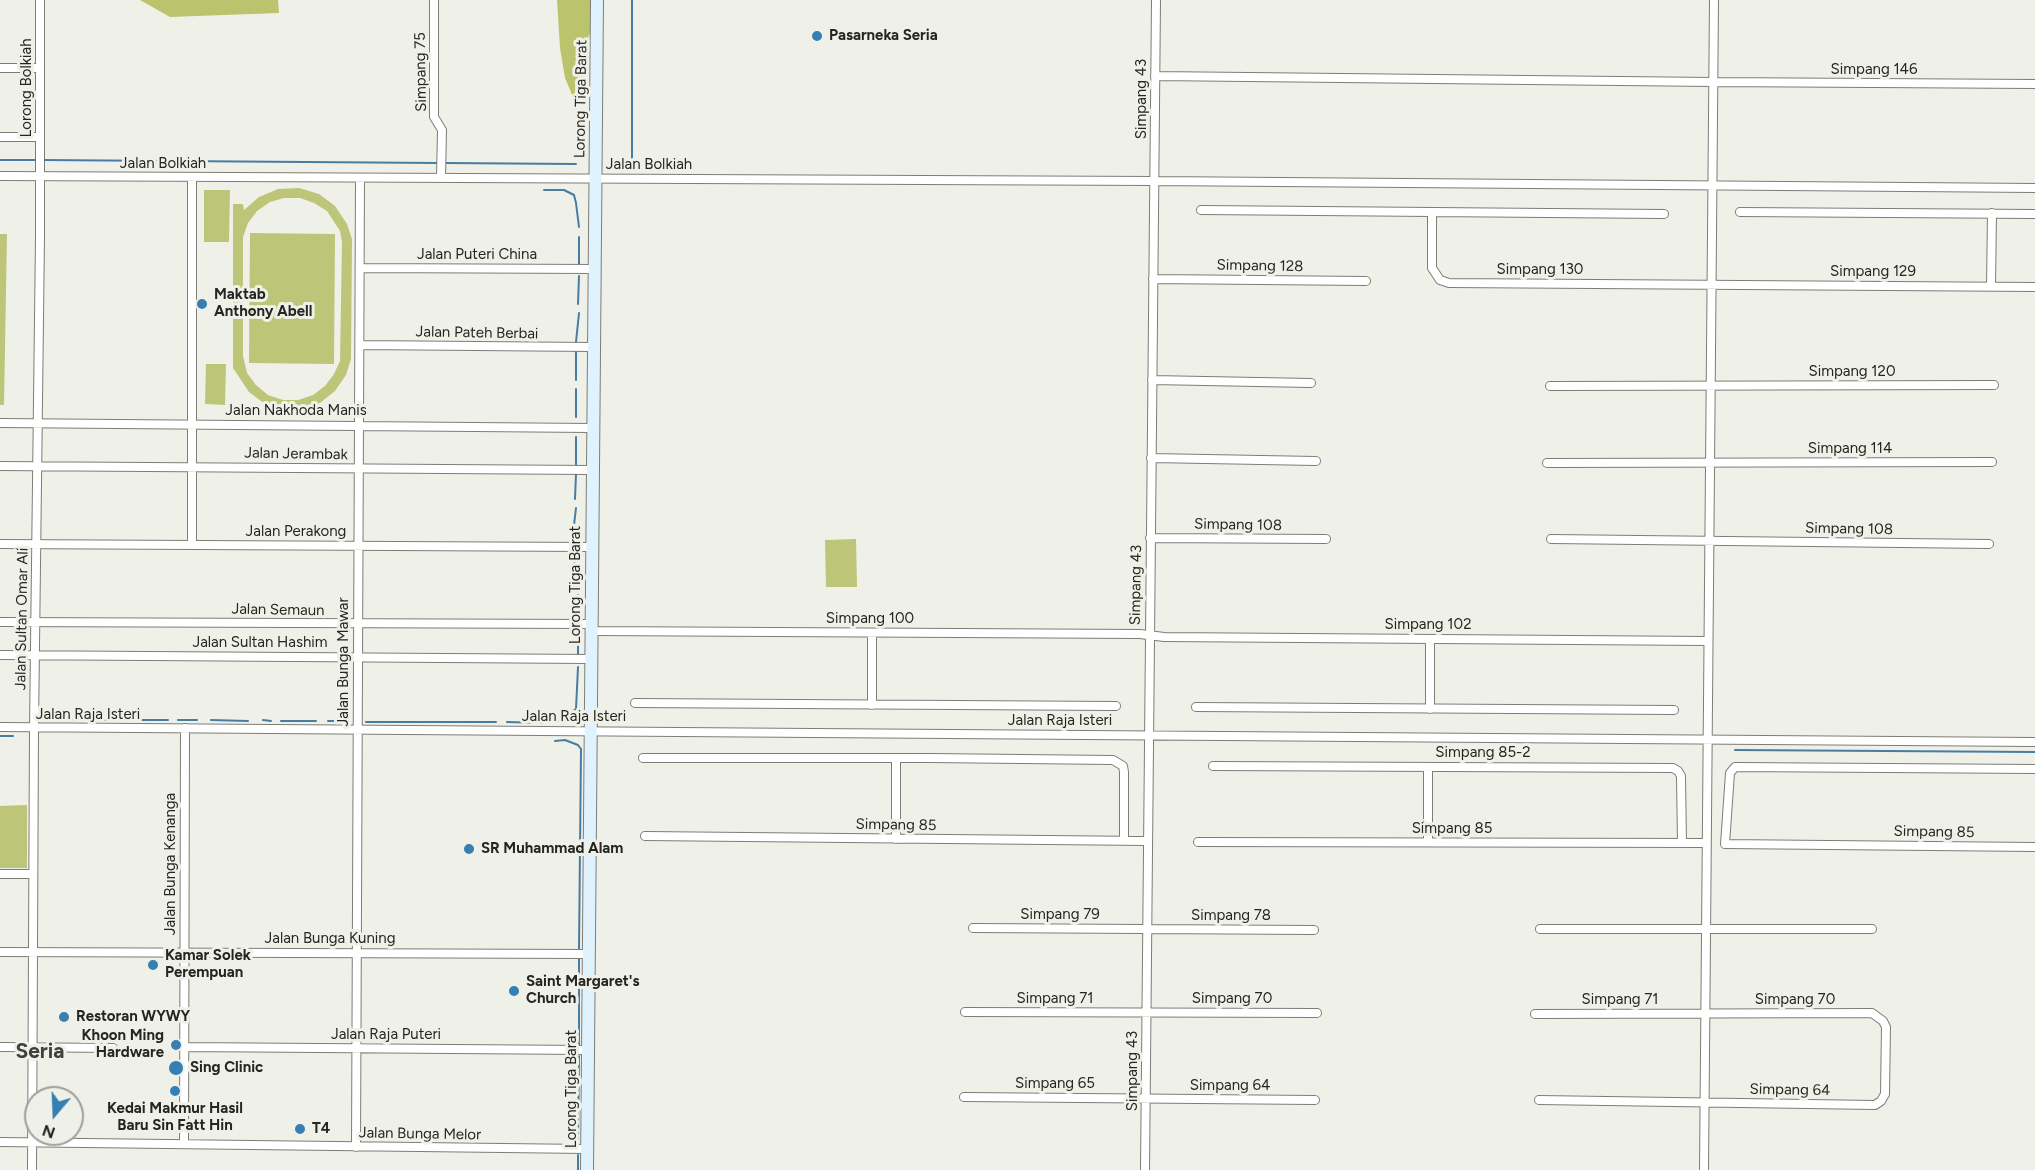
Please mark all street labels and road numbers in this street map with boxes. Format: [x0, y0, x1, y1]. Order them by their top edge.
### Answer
street label: Simpang 75 [411, 32, 431, 112]
street label: Lorong Bolkiah [18, 38, 36, 138]
street label: Lorong Tiga Barat [571, 40, 591, 158]
street label: Simpang 43 [1133, 59, 1151, 139]
street label: Simpang 146 [1831, 61, 1917, 79]
street label: Jalan Bolkiah [120, 155, 206, 173]
street label: Jalan Bolkiah [606, 156, 692, 174]
street label: Jalan Puteri China [417, 246, 537, 264]
street label: Simpang 128 [1217, 256, 1303, 276]
street label: Simpang 130 [1497, 261, 1583, 279]
street label: Simpang 129 [1830, 263, 1916, 281]
street label: Jalan Pateh Berbai [415, 323, 539, 343]
street label: Simpang 120 [1808, 363, 1896, 381]
street label: Jalan Nakhoda Manis [225, 402, 367, 420]
street label: Simpang 114 [1808, 440, 1892, 458]
street label: Jalan Jerambak [244, 444, 348, 464]
street label: Simpang 108 [1194, 515, 1282, 535]
street label: Simpang 108 [1805, 519, 1893, 539]
street label: Jalan Perakong [246, 523, 346, 541]
street label: Lorong Tiga Barat [567, 526, 585, 644]
street label: Simpang 43 [1126, 545, 1146, 625]
street label: Jalan Sultan Omar Ali [12, 548, 32, 690]
street label: Jalan Bunga Mawar [335, 598, 353, 726]
street label: Jalan Semaun [231, 600, 325, 620]
street label: Simpang 100 [826, 610, 914, 628]
street label: Simpang 102 [1384, 616, 1472, 634]
street label: Jalan Sultan Hashim [192, 634, 328, 652]
street label: Jalan Raja Isteri [36, 706, 140, 724]
street label: Jalan Raja Isteri [522, 708, 626, 726]
street label: Jalan Raja Isteri [1008, 712, 1112, 730]
street label: Simpang 85-2 [1435, 744, 1531, 762]
street label: Jalan Bunga Kenanga [162, 793, 180, 935]
street label: Simpang 85 [856, 815, 936, 835]
street label: Simpang 85 [1412, 820, 1492, 838]
street label: Simpang 85 [1894, 822, 1974, 842]
street label: Simpang 79 [1020, 906, 1100, 924]
street label: Simpang 78 [1191, 907, 1271, 925]
street label: Jalan Bunga Kuning [265, 930, 395, 948]
street label: Simpang 71 [1016, 990, 1094, 1008]
street label: Simpang 70 [1192, 990, 1272, 1008]
street label: Simpang 71 [1581, 991, 1659, 1009]
street label: Simpang 70 [1755, 991, 1835, 1009]
street label: Jalan Raja Puteri [331, 1026, 441, 1044]
street label: Lorong Tiga Barat [563, 1030, 581, 1148]
street label: Simpang 43 [1124, 1031, 1142, 1111]
street label: Simpang 65 [1015, 1075, 1095, 1093]
street label: Simpang 64 [1190, 1077, 1270, 1095]
street label: Simpang 64 [1750, 1080, 1830, 1100]
street label: Jalan Bunga Melor [359, 1124, 481, 1144]

